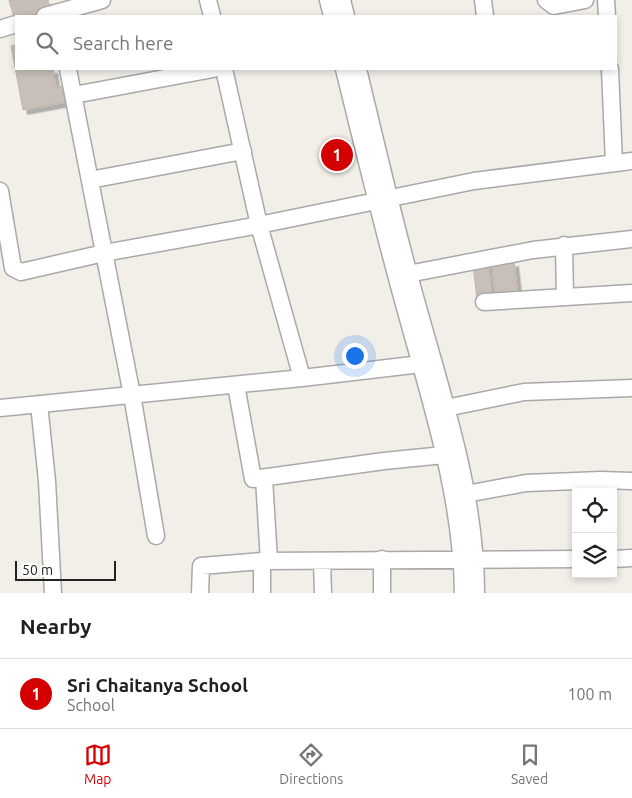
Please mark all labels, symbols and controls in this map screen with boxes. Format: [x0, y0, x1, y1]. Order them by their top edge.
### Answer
search box [15, 15, 617, 70]
icon: search [33, 29, 61, 57]
text: Search here [73, 32, 173, 54]
pin: 1 [321, 136, 353, 174]
your location [342, 343, 368, 369]
map controls [572, 488, 617, 578]
button: locate [572, 488, 617, 533]
button: layers [572, 533, 617, 578]
scale bar [15, 558, 116, 581]
text: 50 m [22, 562, 53, 578]
text: Nearby [20, 614, 91, 638]
text: Sri Chaitanya School [67, 674, 248, 696]
text: 1 [31, 685, 41, 703]
text: 100 m [567, 685, 612, 703]
text: School [67, 696, 115, 714]
tab: Map [84, 741, 112, 787]
tab: Directions [279, 741, 343, 787]
tab: Saved [511, 741, 548, 787]

